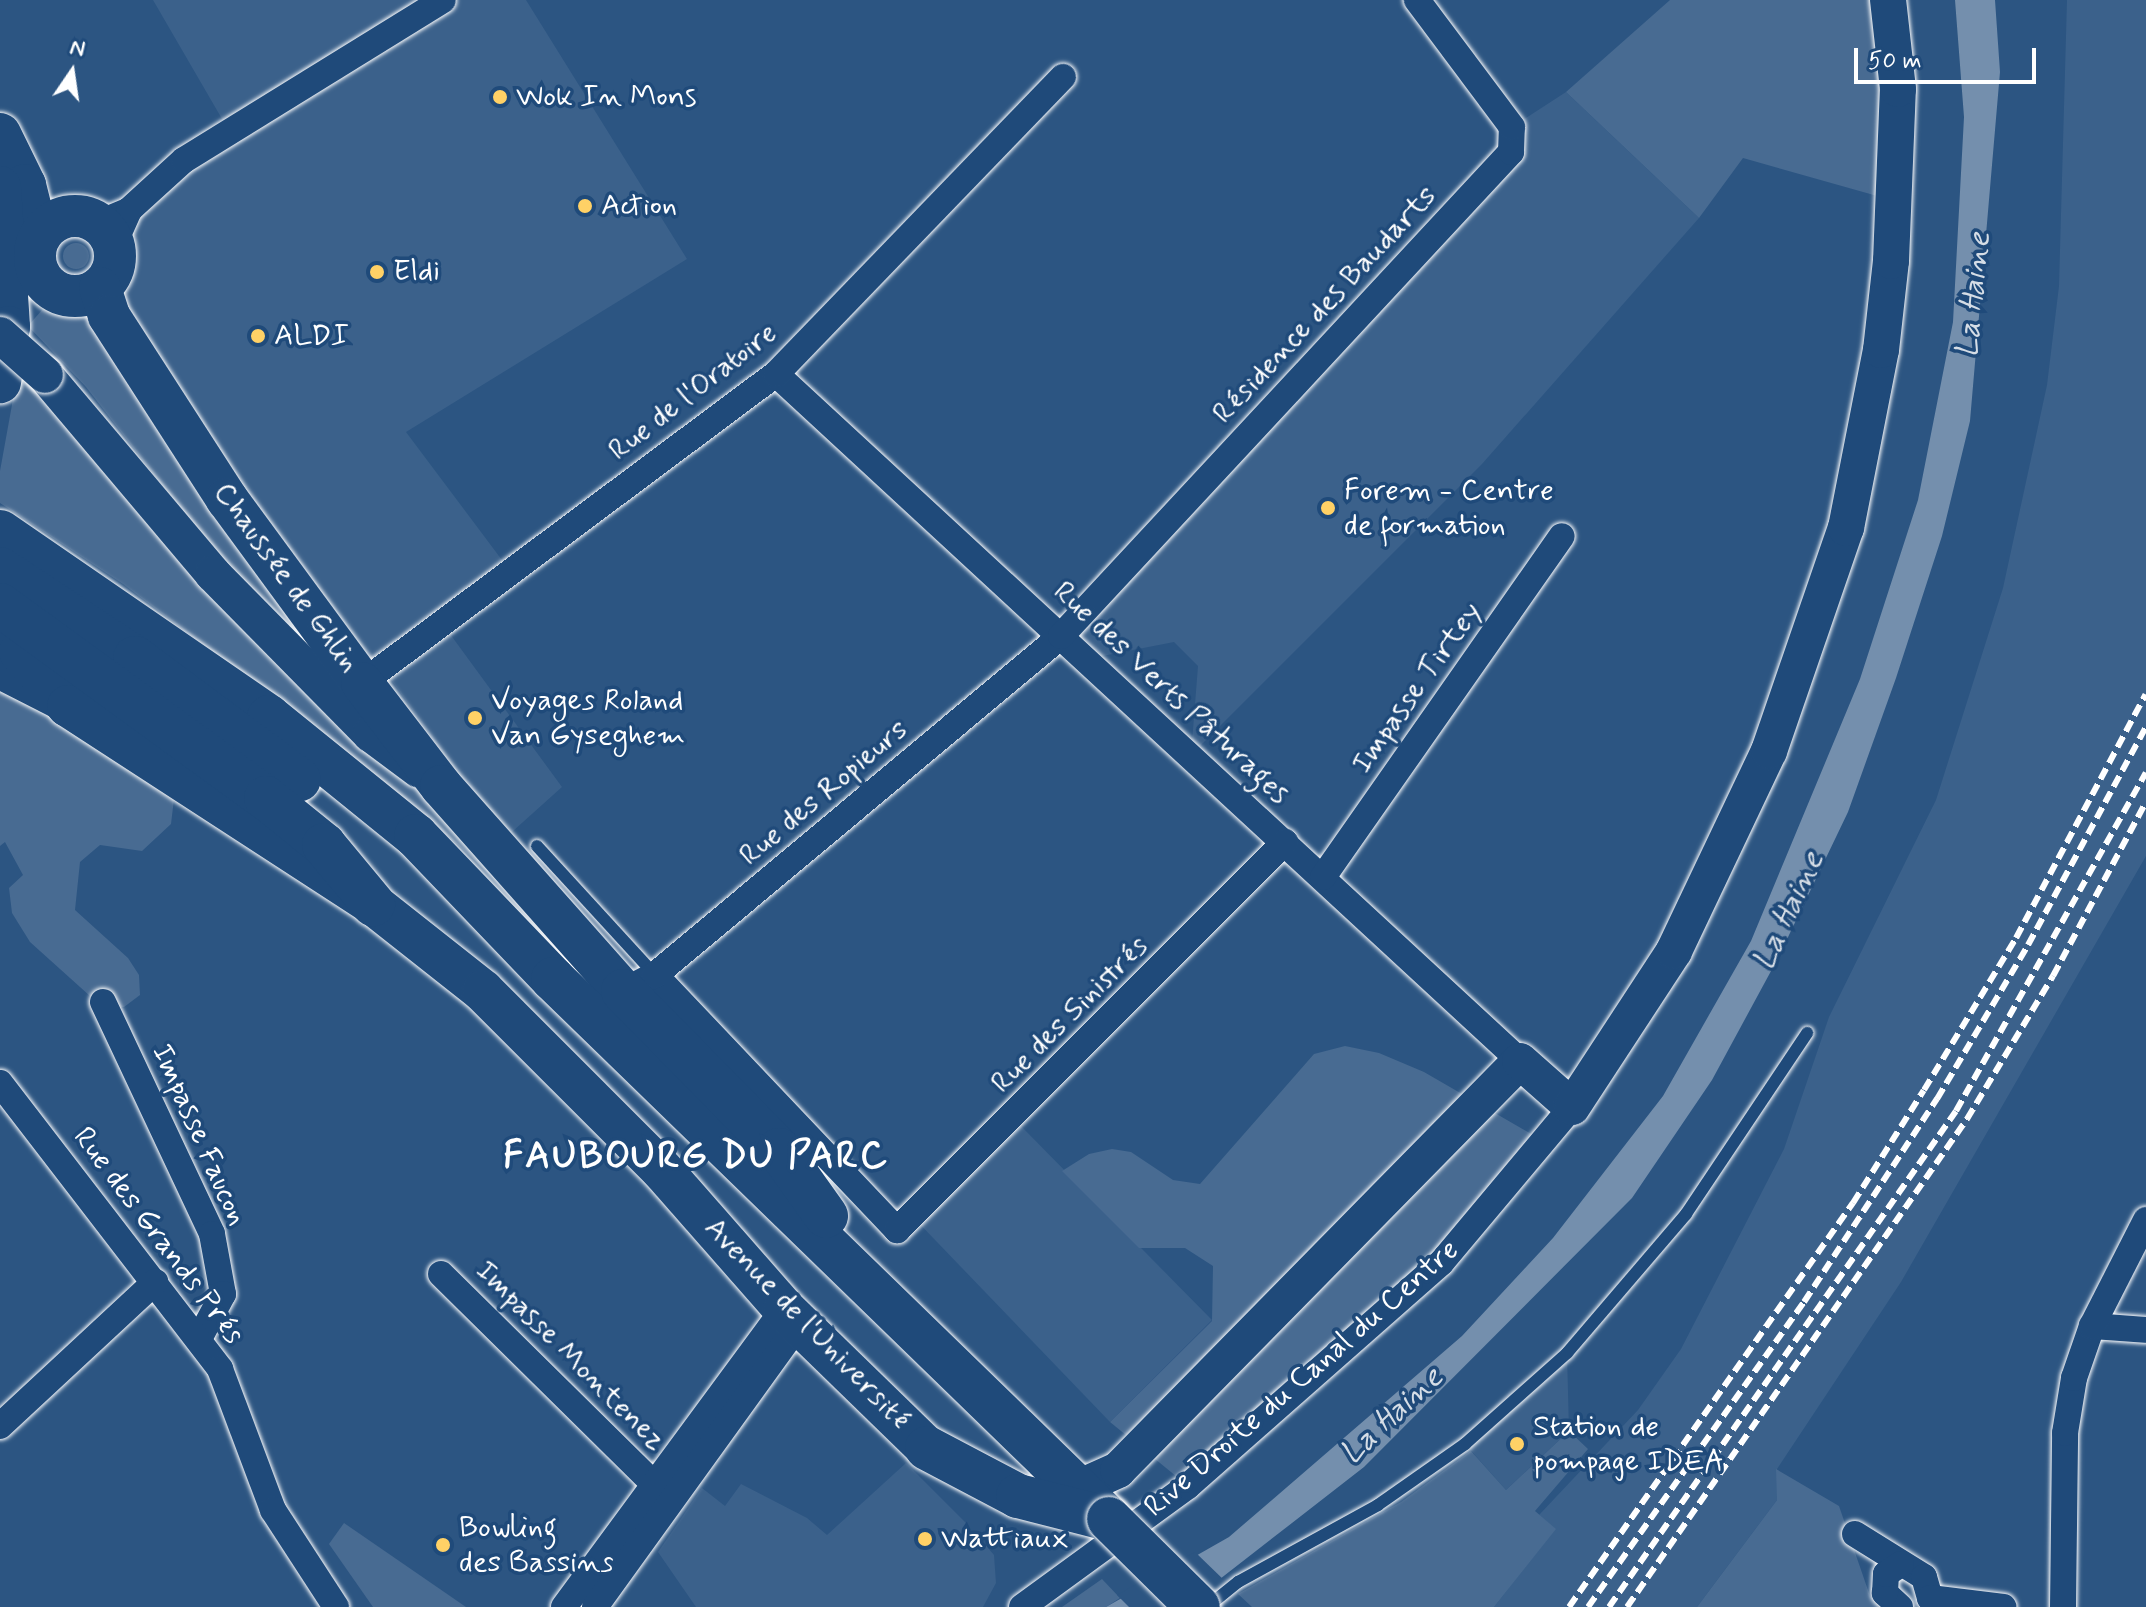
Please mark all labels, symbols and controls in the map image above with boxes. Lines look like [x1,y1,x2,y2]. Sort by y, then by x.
north arrow [32,32,112,112]
scale bar [1858,32,2040,82]
text: N [67,33,88,64]
text: 50 m [1868,46,1922,77]
place label: Wok In Mons [516,79,688,115]
marker: Wok In Mons [491,88,509,106]
street label: Résidence des Baudarts [1206,179,1444,431]
place label: Action [601,188,677,224]
marker: Action [576,197,594,215]
water label: La Haine [1948,232,2000,358]
place label: Eldi [393,254,440,290]
marker: Eldi [368,263,386,281]
street label: Rue de l'Oratoire [601,315,785,469]
place label: ALDI [274,318,349,354]
marker: ALDI [249,327,267,345]
place label: Forem - Centre de formation [1344,473,1554,544]
street label: Chaussée de Ghlin [204,475,368,681]
marker: Forem - Centre de formation [1319,499,1337,517]
street label: Rue des Verts Pâturages [1045,574,1297,812]
street label: Impasse Tirtey [1348,600,1486,776]
place label: Voyages Roland Van Gyseghem [491,683,692,754]
marker: Voyages Roland Van Gyseghem [466,709,484,727]
street label: Rue des Ropieurs [733,713,915,873]
water label: La Haine [1746,847,1832,975]
street label: Rue des Sinistrés [983,928,1157,1102]
street label: Impasse Faucon [141,1035,257,1235]
street label: Rue des Grands Prés [64,1119,252,1353]
district label: FAUBOURG DU PARC [505,1134,887,1180]
street label: Avenue de l'Université [696,1210,918,1438]
street label: Rive Droite du Canal du Centre [1141,1235,1463,1523]
street label: Impasse Montenez [472,1258,668,1454]
water label: La Haine [1334,1360,1450,1472]
place label: Station de pompage IDEA [1533,1409,1724,1480]
marker: Station de pompage IDEA [1508,1435,1526,1453]
place label: Bowling des Bassins [459,1510,604,1580]
place label: Wattiaux [941,1521,1068,1557]
marker: Wattiaux [916,1530,934,1548]
marker: Bowling des Bassins [434,1536,452,1554]

